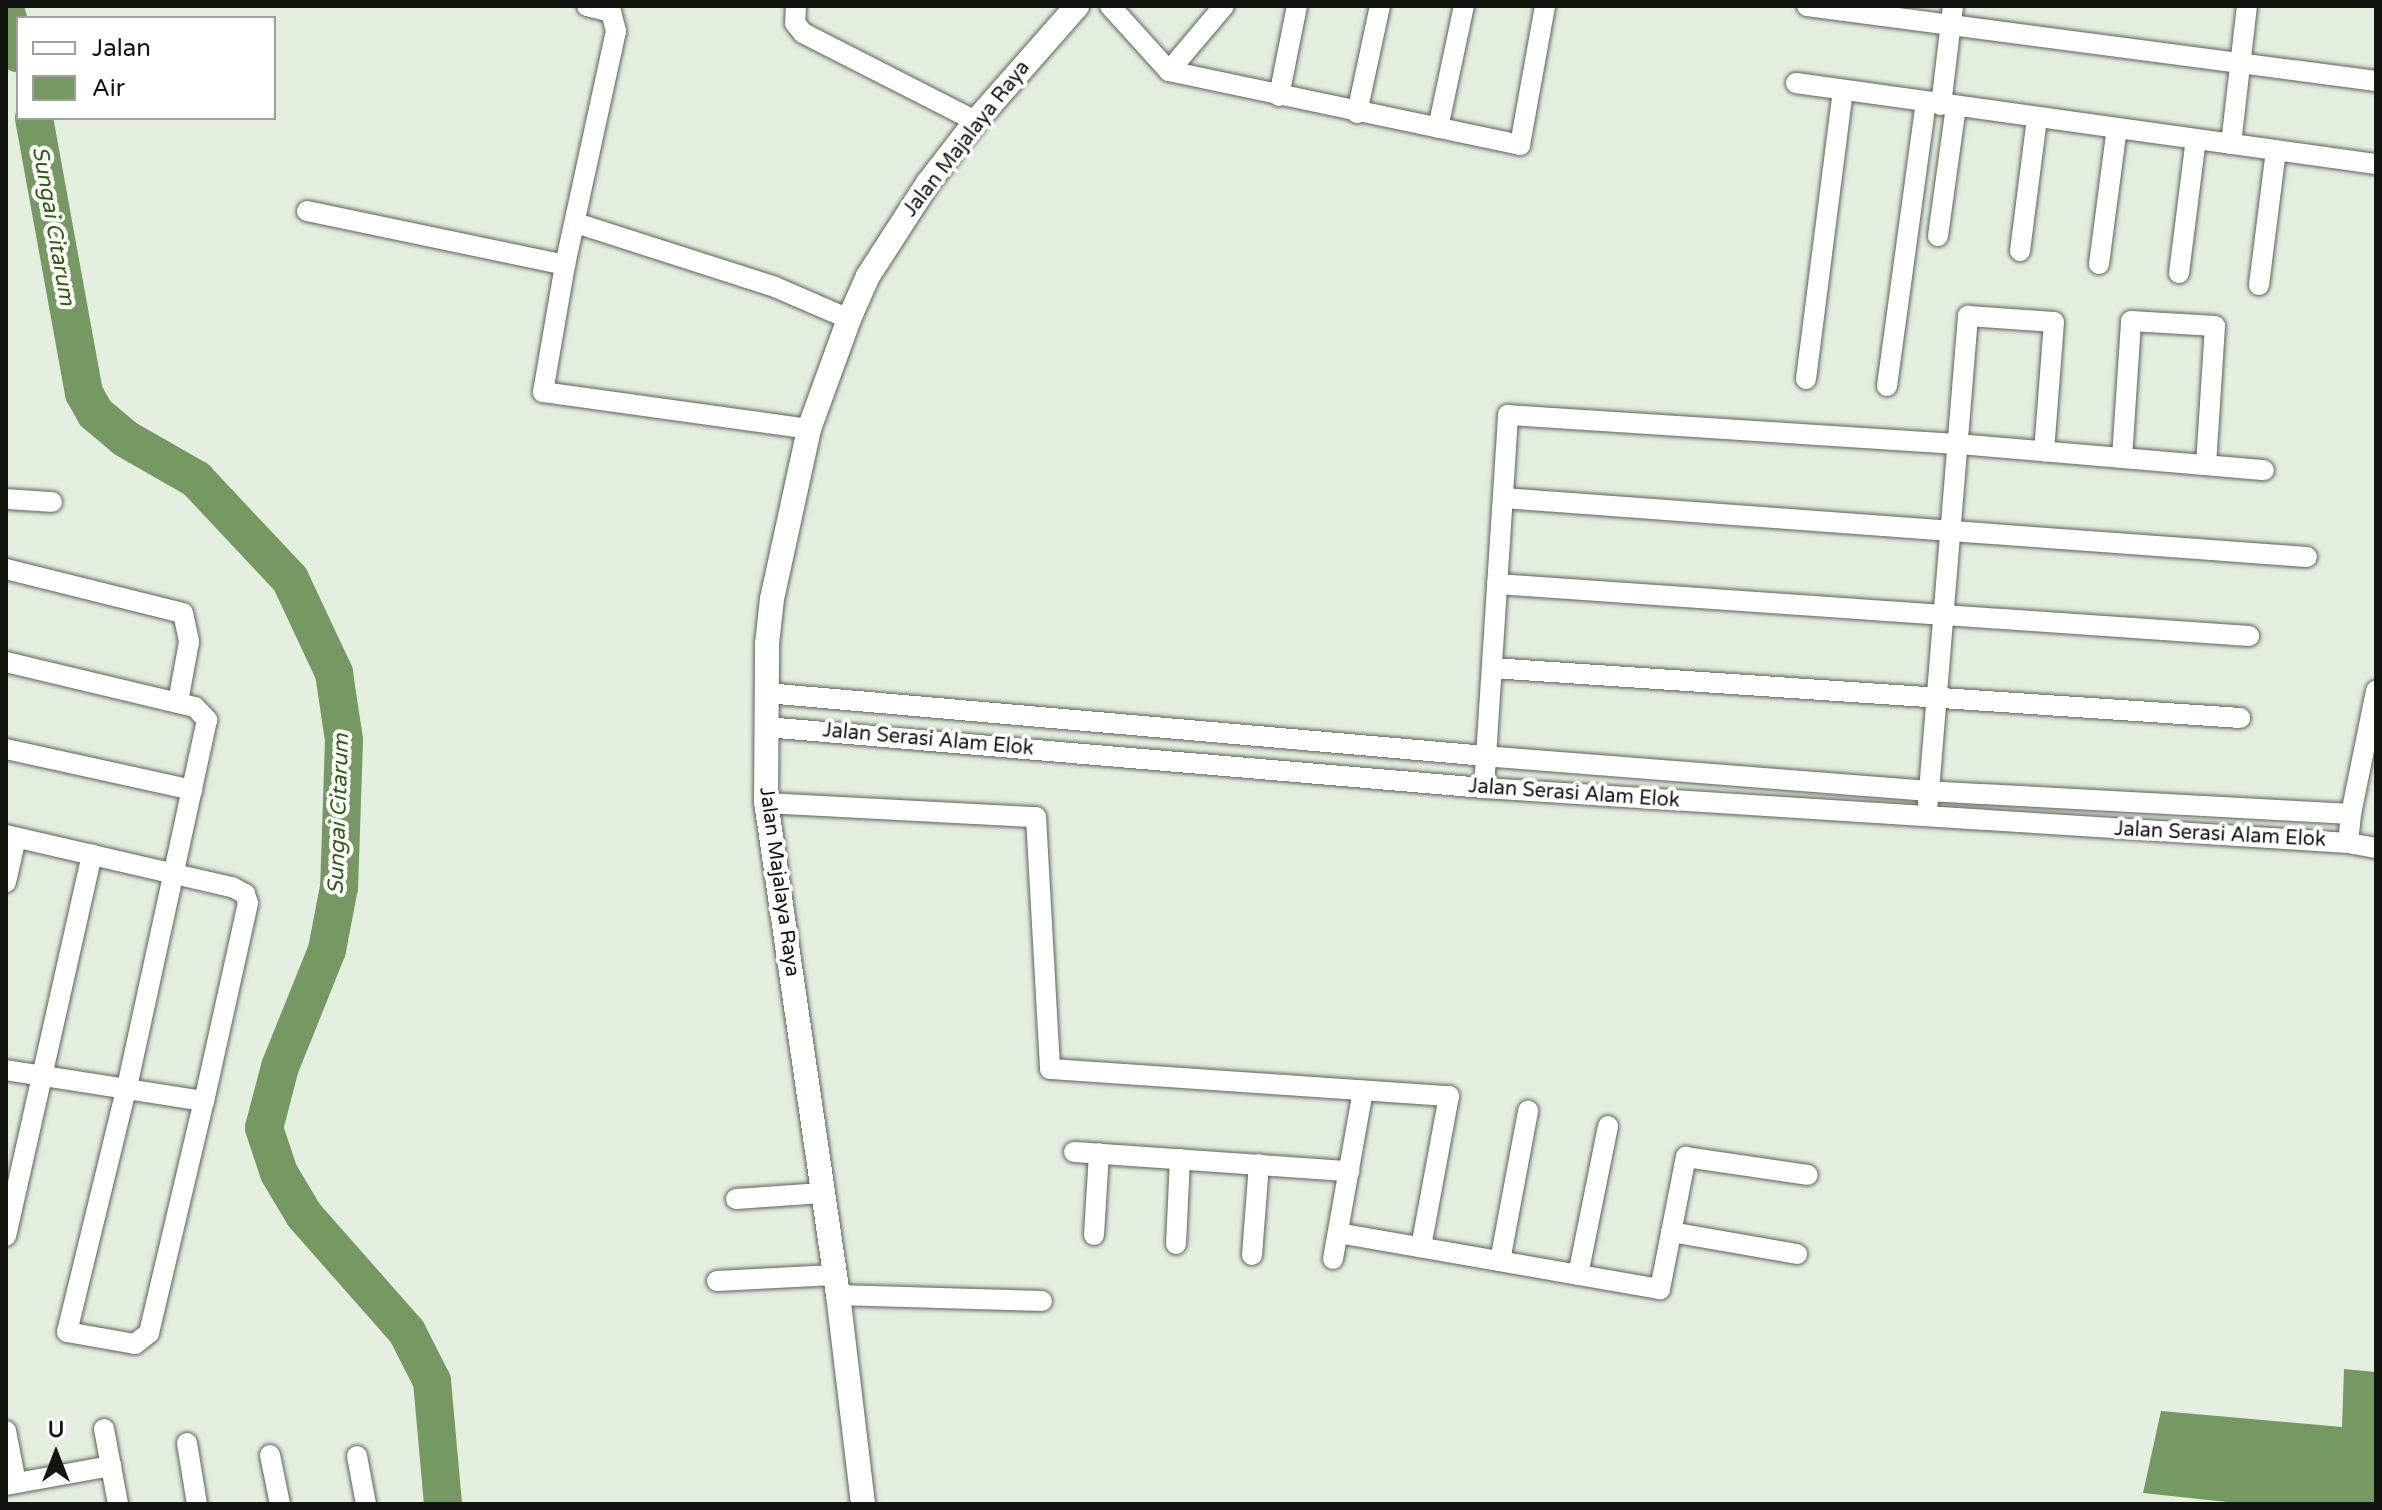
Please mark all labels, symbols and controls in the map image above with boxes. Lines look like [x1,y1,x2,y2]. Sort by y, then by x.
legend [16,16,276,120]
text: Jalan [92,34,151,63]
street label: Jalan Majalaya Raya [899,56,1035,222]
text: Air [92,74,125,103]
water label: Sungai Citarum [26,144,80,308]
street label: Jalan Serasi Alam Elok [821,719,1035,761]
water label: Sungai Citarum [323,733,355,895]
street label: Jalan Serasi Alam Elok [1467,775,1681,813]
street label: Jalan Majalaya Raya [754,786,804,978]
street label: Jalan Serasi Alam Elok [2114,817,2326,853]
north arrow [16,1414,96,1494]
text: U [48,1417,64,1443]

